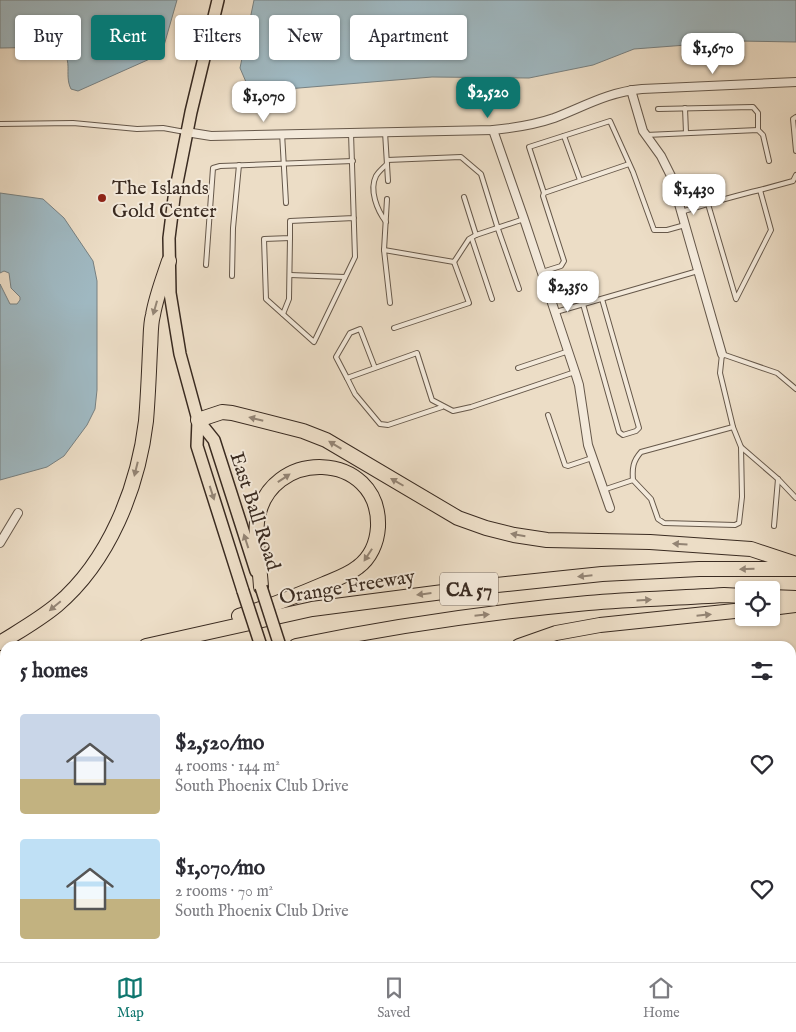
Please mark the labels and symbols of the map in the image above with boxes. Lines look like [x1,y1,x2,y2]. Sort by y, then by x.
pin: $1,670 [672,32,754,75]
pin: $2,520 [447,76,529,119]
pin: $1,070 [223,80,305,123]
pin: $1,430 [653,174,735,216]
place label: The Islands Gold Center [112,176,217,224]
marker: The Islands Gold Center [96,192,108,204]
pin: $2,350 [527,270,609,313]
one-way arrow [150,300,158,315]
one-way arrow [249,415,264,423]
one-way arrow [328,441,341,450]
street label: East Ball Road [224,449,286,574]
one-way arrow [132,461,140,476]
one-way arrow [277,473,291,483]
one-way arrow [390,478,404,487]
one-way arrow [208,486,216,501]
one-way arrow [509,530,525,538]
one-way arrow [242,533,249,548]
one-way arrow [672,539,688,547]
one-way arrow [363,548,373,562]
street label: Orange Freeway [278,564,417,611]
one-way arrow [739,565,755,573]
road number: CA 57 [440,572,498,606]
one-way arrow [577,572,593,580]
one-way arrow [415,591,431,599]
one-way arrow [636,595,652,603]
one-way arrow [49,600,61,612]
one-way arrow [474,610,490,618]
one-way arrow [696,610,712,618]

